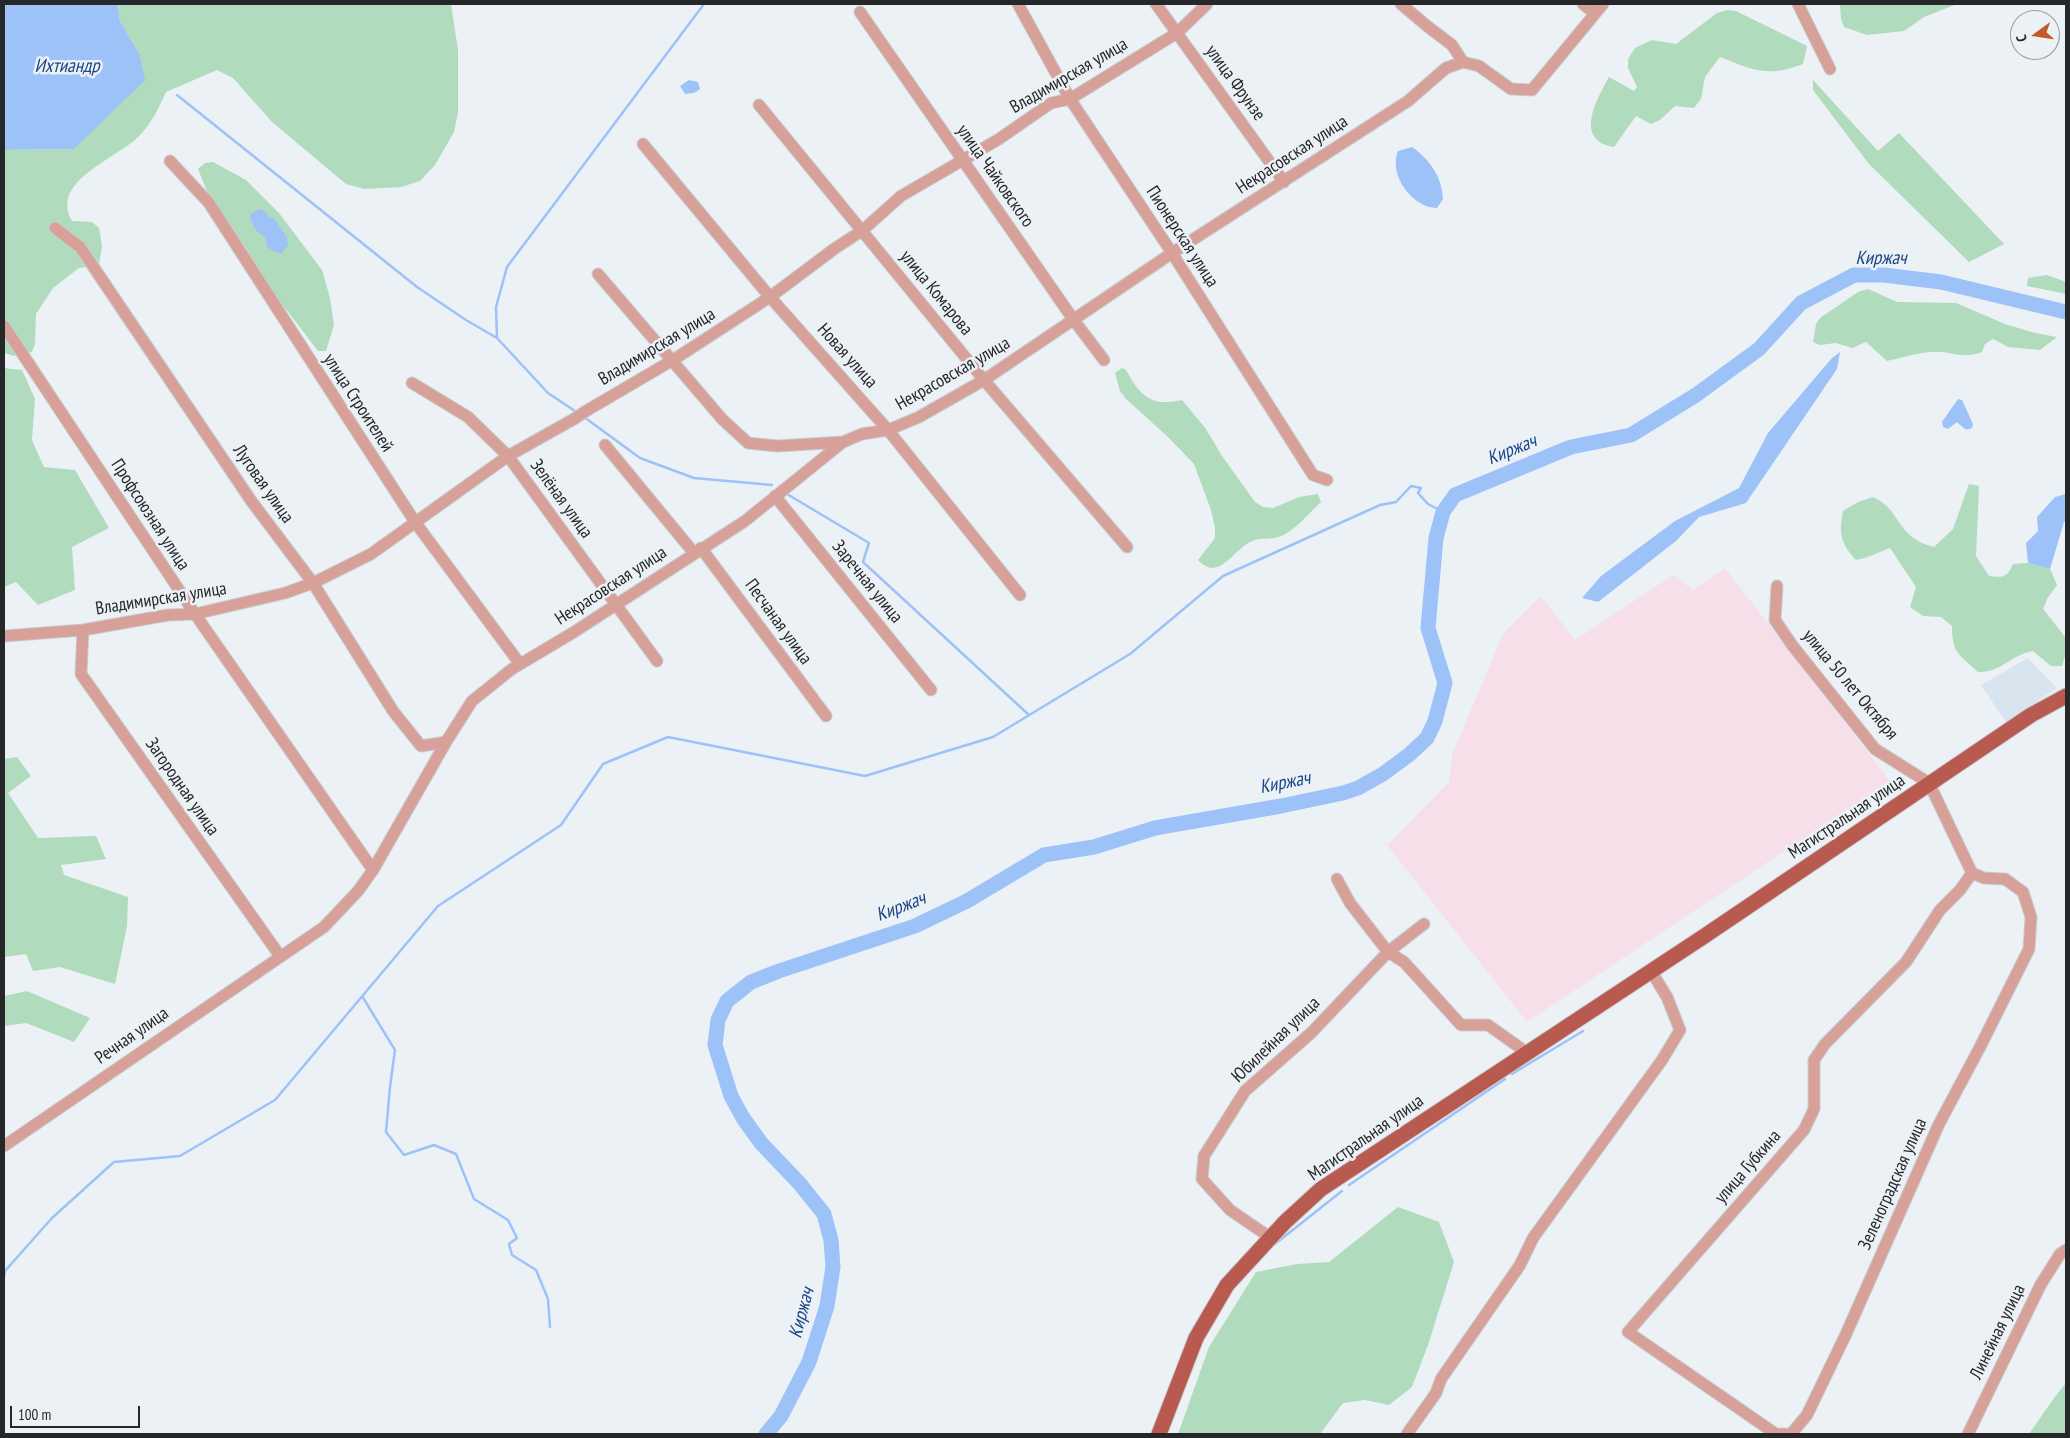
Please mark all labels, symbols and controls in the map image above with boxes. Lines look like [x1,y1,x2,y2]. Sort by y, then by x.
north arrow [2010,10,2060,60]
text: С [2012,33,2031,44]
street label: Владимирская улица [1006,34,1132,118]
street label: улица Фрунзе [1200,41,1270,125]
water label: Ихтиандр [34,56,100,78]
street label: Некрасовская улица [1232,111,1352,199]
street label: улица Чайковского [952,121,1038,231]
street label: Пионерская улица [1141,182,1223,292]
street label: улица Комарова [895,246,977,340]
water label: Киржач [1855,248,1907,270]
street label: Владимирская улица [595,304,719,390]
street label: Новая улица [812,319,882,393]
street label: Некрасовская улица [892,333,1014,415]
street label: улица Строителей [318,350,398,456]
water label: Киржач [1484,430,1540,470]
street label: Луговая улица [228,441,298,527]
street label: Профсоюзная улица [106,455,194,575]
street label: Зелёная улица [525,455,597,543]
street label: Заречная улица [827,536,907,628]
street label: Некрасовская улица [551,542,671,630]
street label: Песчаная улица [740,575,816,669]
street label: Владимирская улица [94,578,228,620]
street label: улица 50 лет Октября [1798,625,1902,745]
street label: Загородная улица [140,734,224,840]
water label: Киржач [1258,767,1312,799]
street label: Магистральная улица [1785,770,1909,864]
water label: Киржач [873,887,929,927]
street label: Юбилейная улица [1227,993,1325,1087]
street label: Речная улица [91,1003,173,1069]
street label: Магистральная улица [1304,1090,1428,1186]
street label: Зеленоградская улица [1854,1115,1932,1253]
street label: улица Губкина [1710,1126,1786,1208]
street label: Линейная улица [1966,1281,2030,1383]
water label: Киржач [784,1285,820,1341]
scale bar [12,1396,142,1428]
text: 100 m [18,1405,51,1424]

